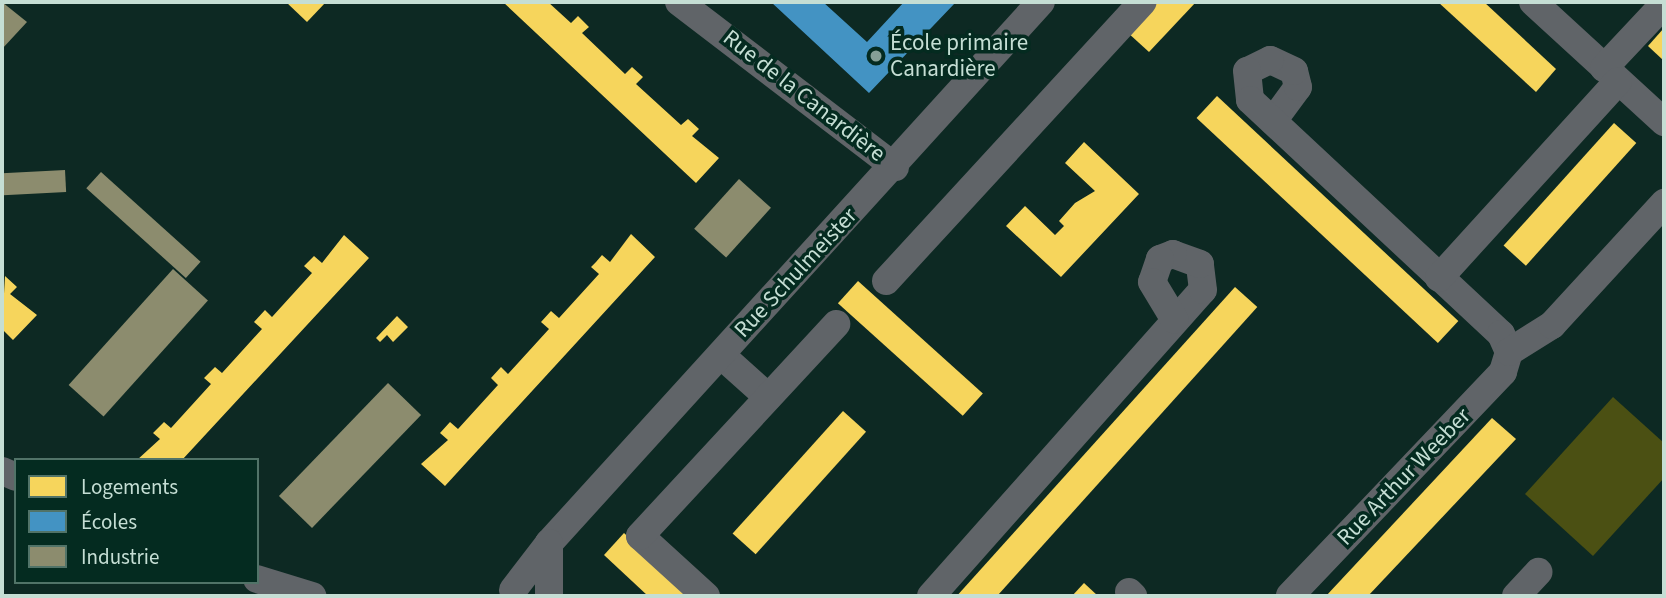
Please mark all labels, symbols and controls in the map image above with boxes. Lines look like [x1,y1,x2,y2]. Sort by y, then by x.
street label: Rue de la Canardière [717,24,891,168]
place label: École primaire Canardière [890,29,1028,83]
marker: École primaire Canardière [868,48,884,64]
street label: Rue Schulmeister [729,202,863,344]
street label: Rue Arthur Weeber [1331,403,1477,551]
legend [14,458,259,584]
text: Logements [81,472,178,502]
text: Écoles [81,507,137,537]
text: Industrie [81,542,159,572]

